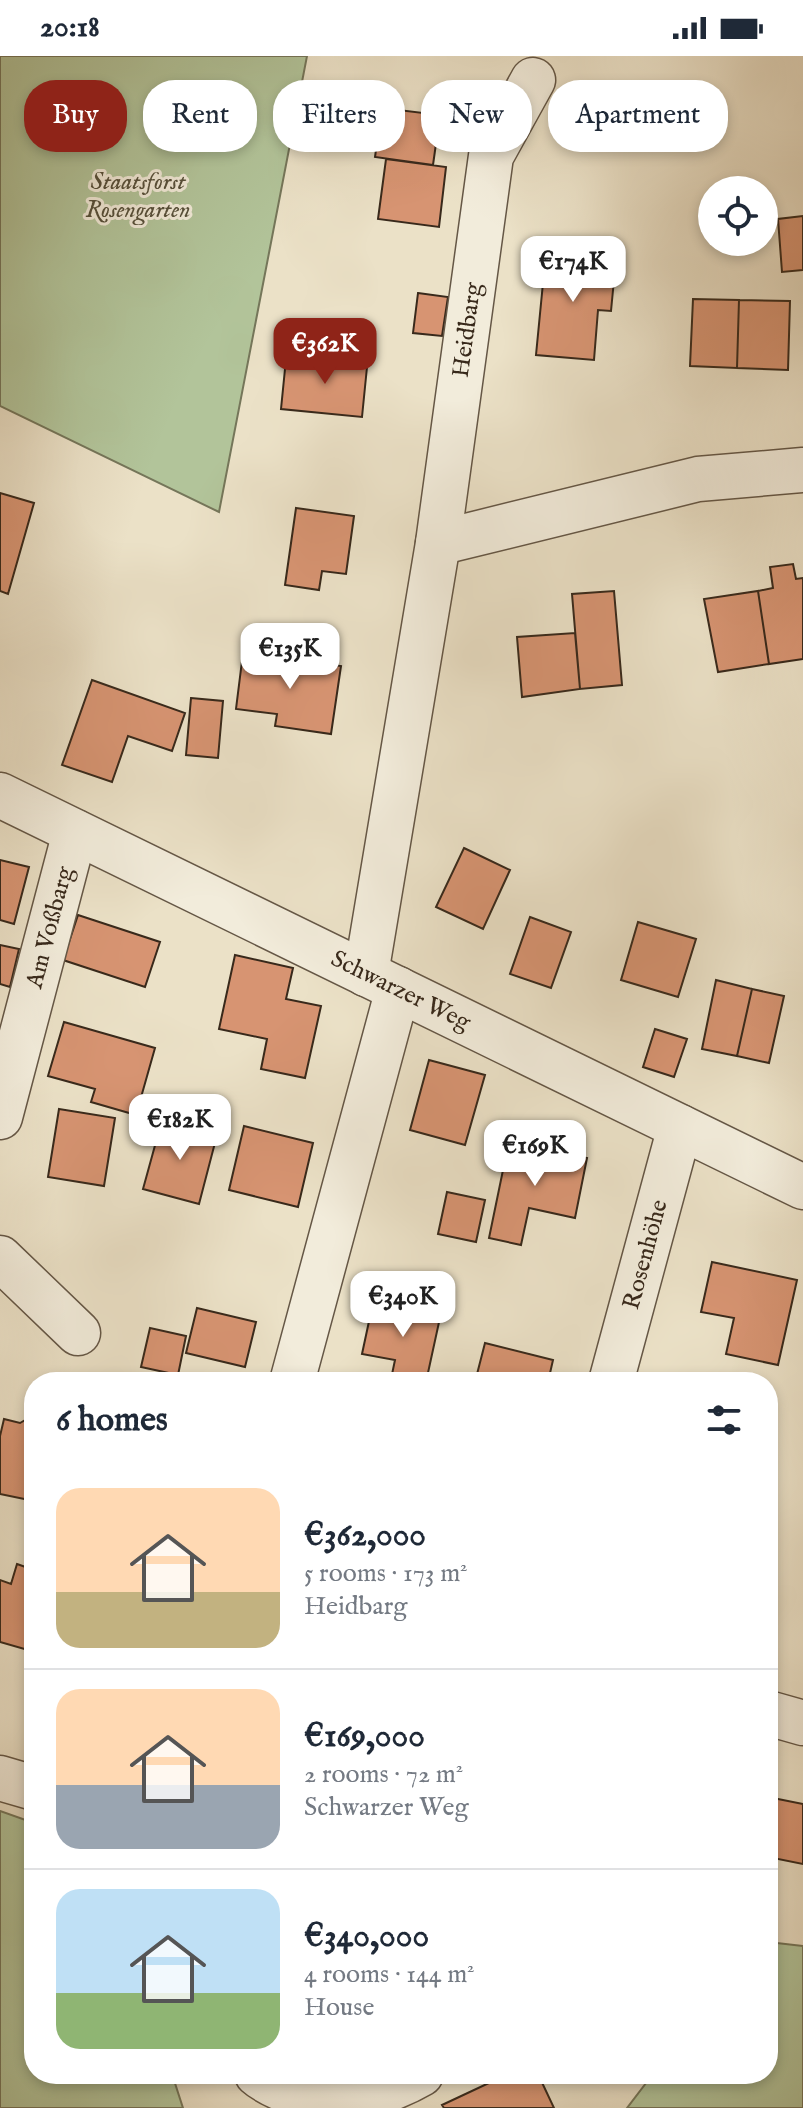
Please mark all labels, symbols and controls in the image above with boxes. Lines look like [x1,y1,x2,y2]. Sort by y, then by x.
text: 20:18 [40,9,100,47]
chip: Buy [24,80,127,152]
chip: Rent [143,80,257,152]
chip: Filters [273,80,405,152]
chip: New [421,80,532,152]
chip: Apartment [548,80,728,152]
park label: Staatsforst Rosengarten [85,167,191,226]
map controls [698,176,778,256]
button: locate [698,176,778,256]
pin: €174K [517,236,629,304]
text: €174K [539,245,607,278]
street label: Heidbarg [445,280,489,379]
pin: €362K [269,318,381,386]
text: €362K [292,327,358,360]
pin: €135K [234,623,346,691]
text: €135K [259,632,321,665]
street label: Am Voßbarg [19,862,81,993]
street label: Schwarzer Weg [326,943,477,1038]
pin: €182K [124,1094,236,1162]
text: €182K [147,1103,213,1136]
pin: €169K [479,1120,591,1188]
text: €169K [502,1129,568,1162]
street label: Rosenhöhe [616,1196,675,1313]
pin: €340K [347,1271,459,1339]
text: €340K [368,1280,438,1313]
icon: filters [702,1398,746,1442]
text: 6 homes [56,1399,168,1442]
text: €362,000 [304,1514,426,1557]
icon: home [120,1520,216,1616]
text: 5 rooms · 173 m² [304,1557,468,1590]
text: Heidbarg [304,1590,407,1623]
text: €169,000 [304,1715,425,1758]
icon: home [120,1721,216,1817]
text: 2 rooms · 72 m² [304,1758,463,1791]
text: Schwarzer Weg [304,1791,468,1824]
text: €340,000 [304,1915,429,1958]
icon: home [120,1921,216,2017]
text: 4 rooms · 144 m² [304,1958,475,1991]
text: House [304,1991,374,2024]

